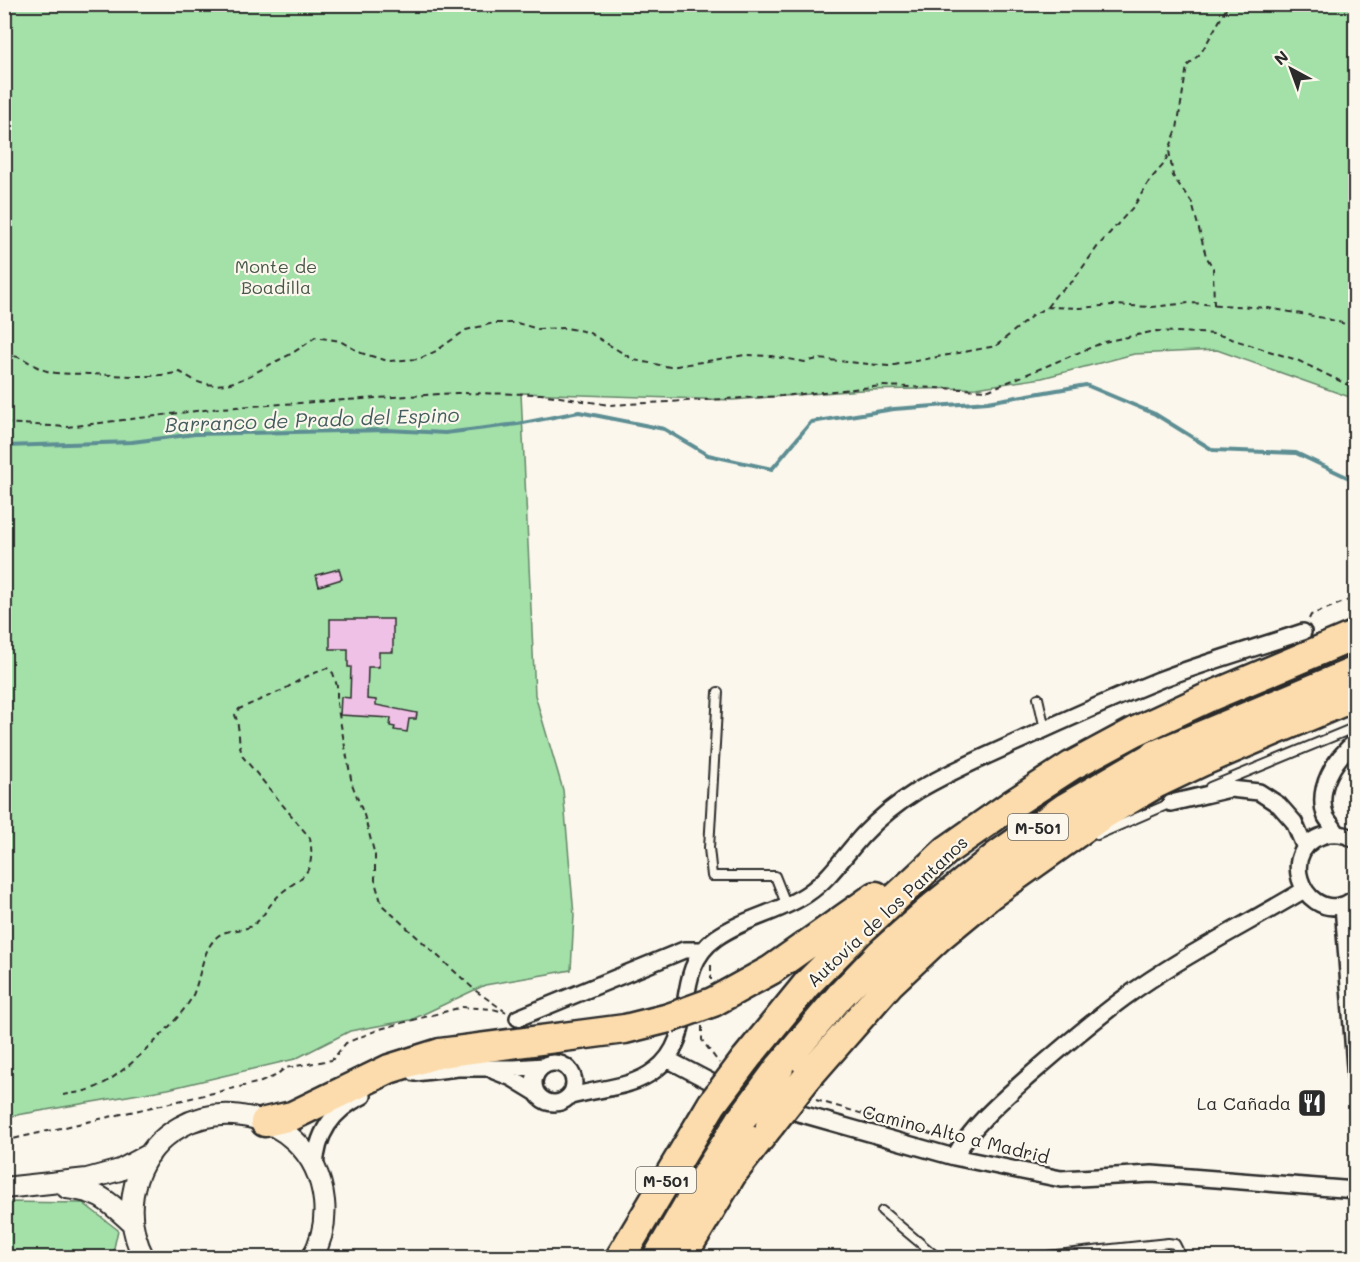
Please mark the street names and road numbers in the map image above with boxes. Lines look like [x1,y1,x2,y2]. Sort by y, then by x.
road number: M-501 [1008,814,1068,840]
street label: Autovía de los Pantanos [801,830,973,992]
street label: Camino Alto a Madrid [860,1099,1052,1169]
road number: M-501 [636,1167,696,1193]

